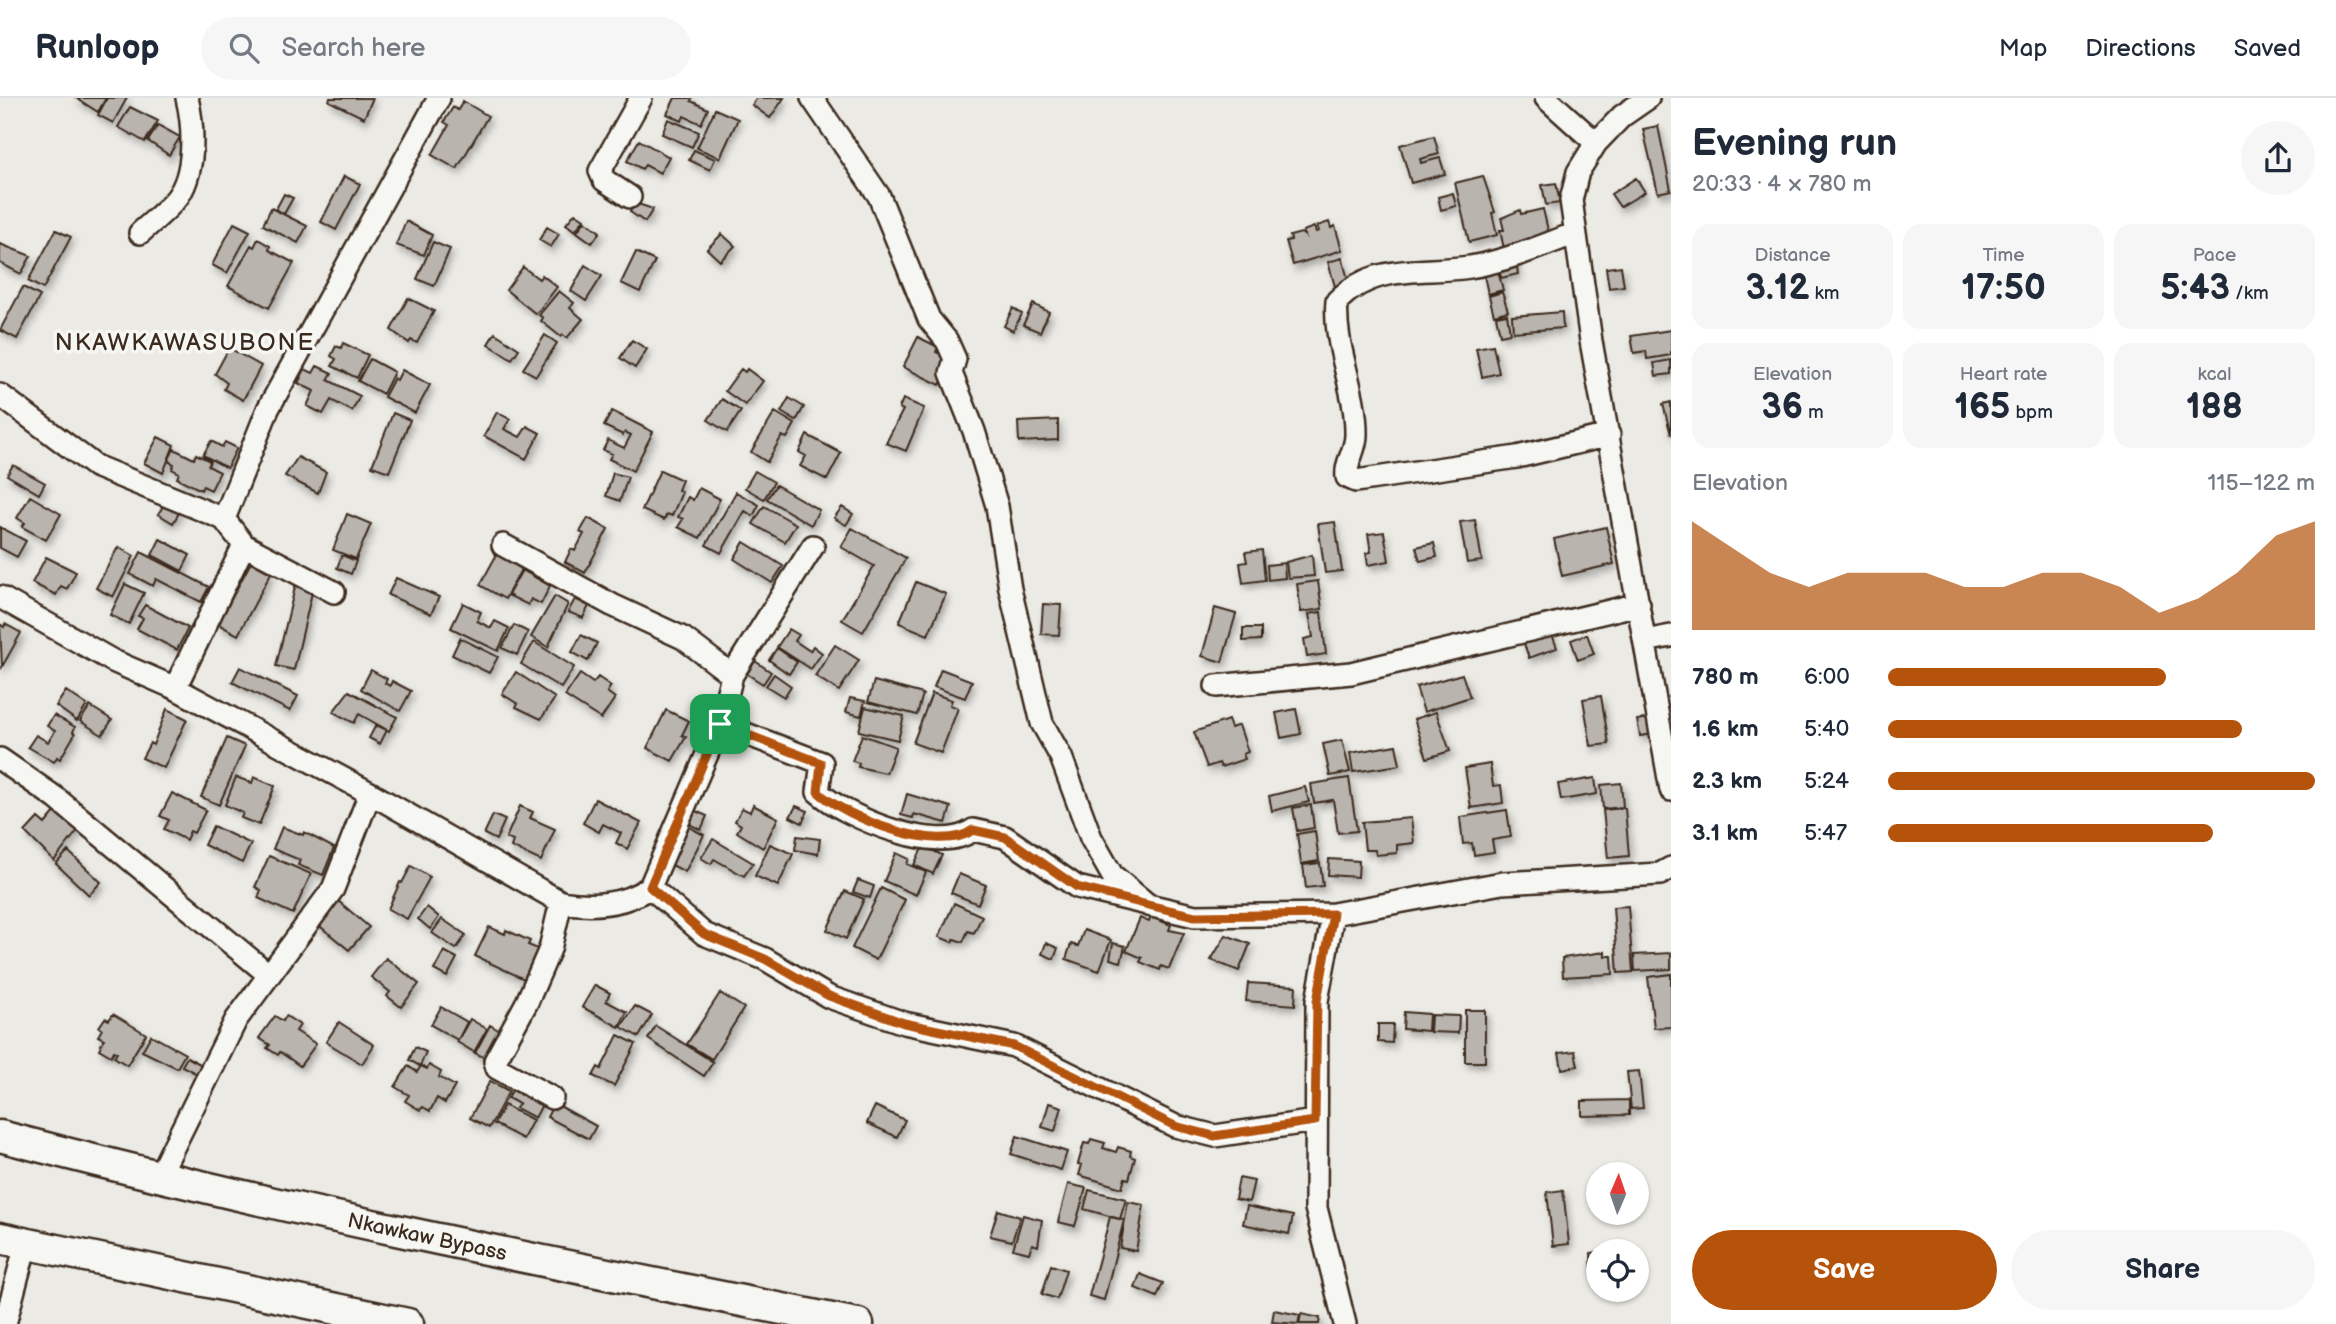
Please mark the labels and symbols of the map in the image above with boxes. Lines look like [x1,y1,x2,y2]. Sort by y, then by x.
district label: NKAWKAWASUBONE [55,328,315,357]
pin [690,694,750,754]
north arrow [1586,1162,1648,1225]
street label: Nkawkaw Bypass [345,1208,509,1266]

